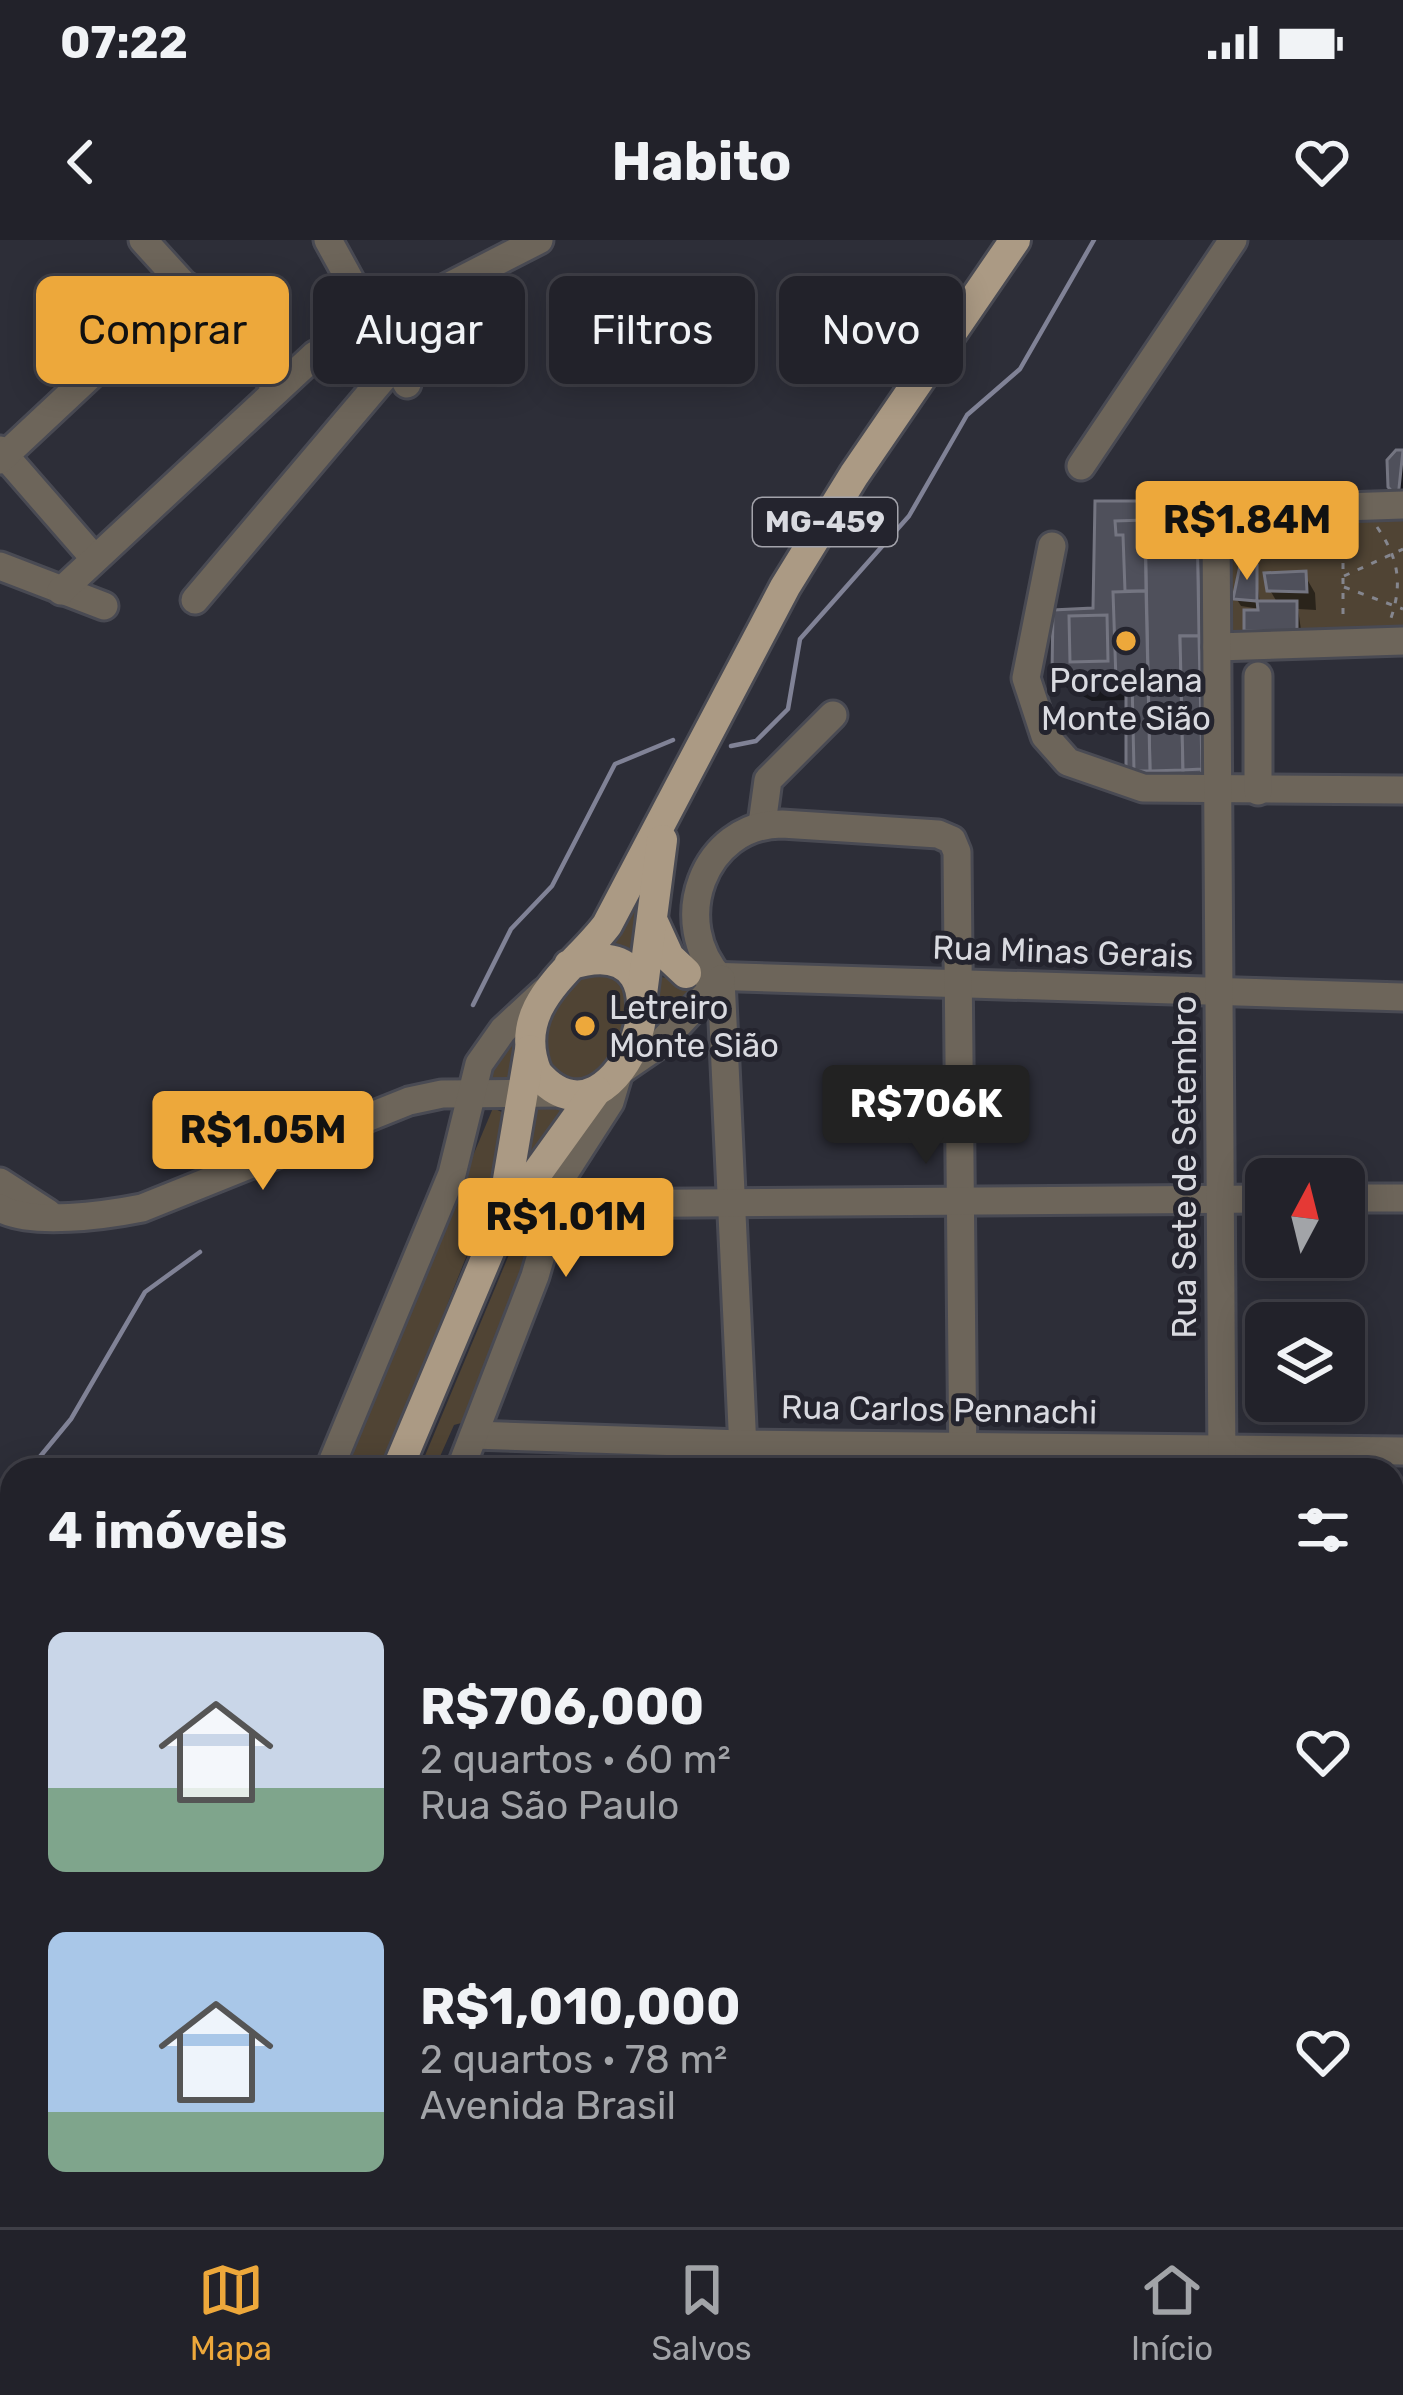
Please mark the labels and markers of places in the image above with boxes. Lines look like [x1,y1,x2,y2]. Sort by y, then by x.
pin: R$1.84M [1136,481,1358,583]
marker: Porcelana Monte Sião [1113,628,1139,654]
place label: Porcelana Monte Sião [1041,661,1211,738]
place label: Letreiro Monte Sião [609,988,779,1065]
marker: Letreiro Monte Sião [572,1013,598,1039]
pin: R$706K [828,1065,1024,1167]
pin: R$1.05M [152,1091,374,1193]
pin: R$1.01M [455,1178,677,1280]

